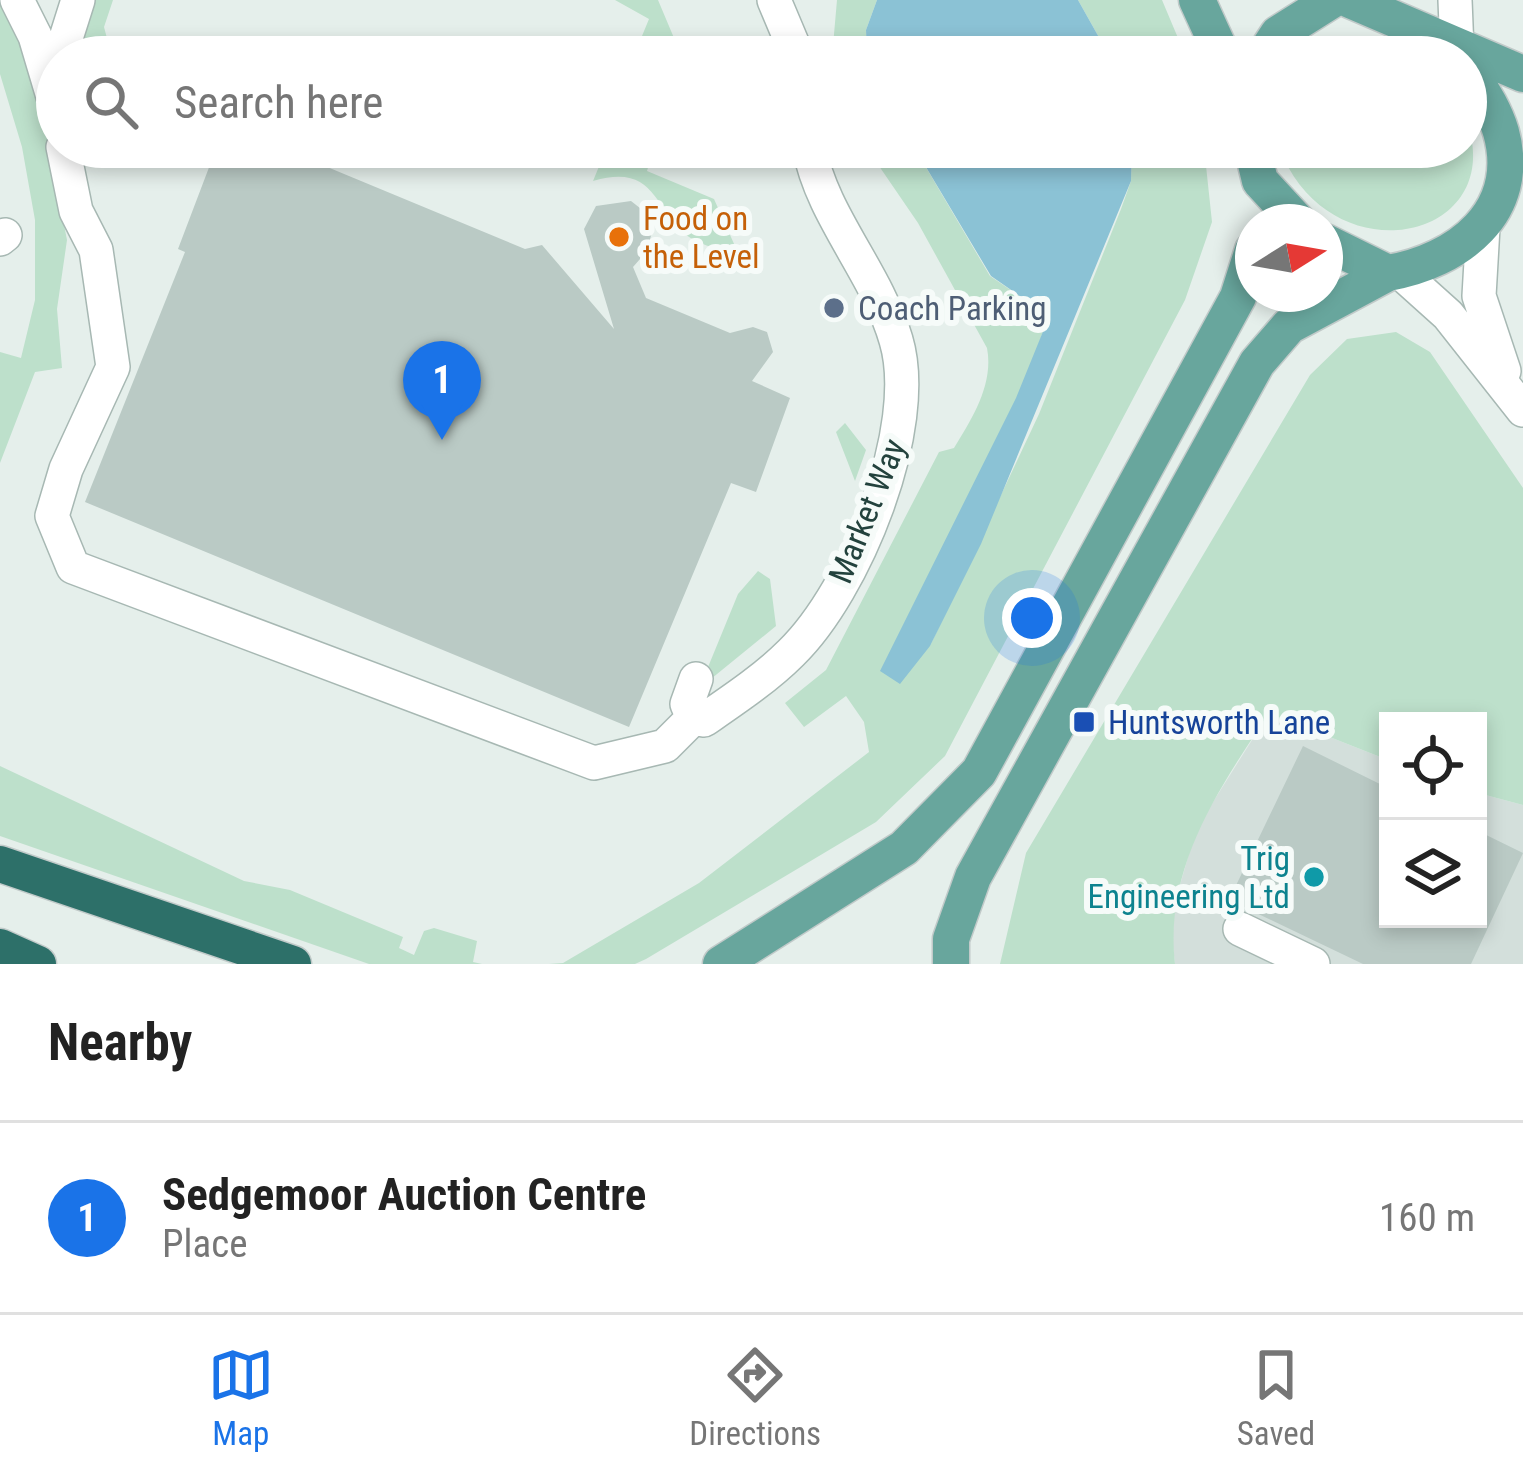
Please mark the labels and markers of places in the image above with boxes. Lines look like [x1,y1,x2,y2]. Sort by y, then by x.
place label: Food on the Level [643,199,760,276]
marker: Food on the Level [606,224,632,250]
place label: Coach Parking [858,289,1047,328]
marker: Coach Parking [821,295,847,321]
pin: 1 [403,341,481,440]
place label: Huntsworth Lane [1108,703,1330,742]
marker: Huntsworth Lane [1071,709,1097,735]
place label: Trig Engineering Ltd [1088,839,1290,916]
marker: Trig Engineering Ltd [1301,864,1327,890]

